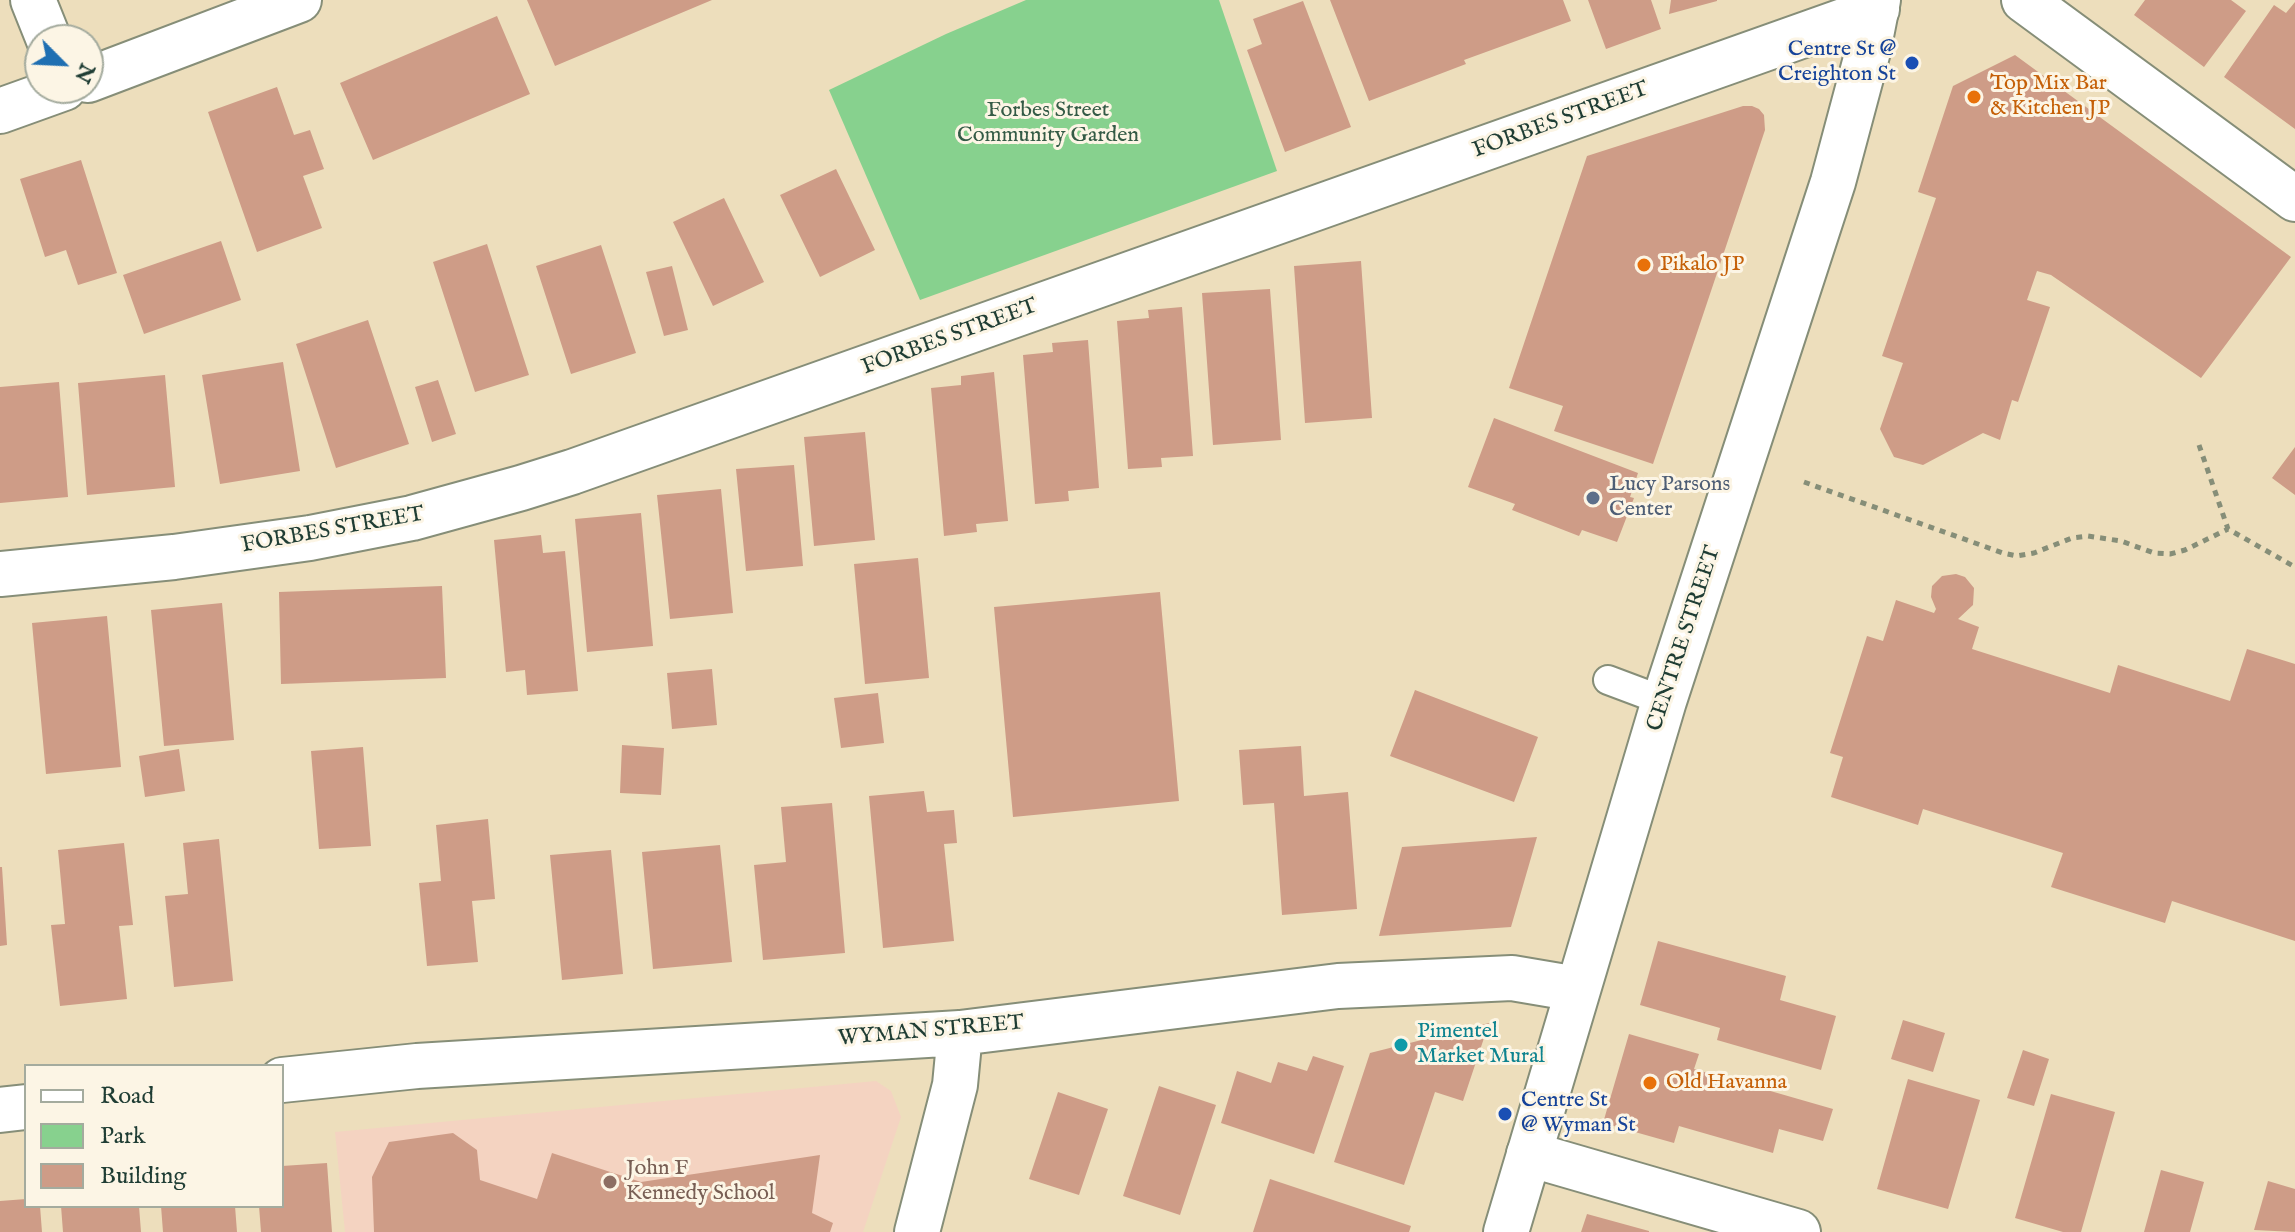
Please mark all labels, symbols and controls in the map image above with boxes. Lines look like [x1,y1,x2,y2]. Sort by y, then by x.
north arrow [24,24,104,104]
place label: Centre St @ Creighton St [1778,37,1896,88]
marker: Centre St @ Creighton St [1903,54,1921,72]
text: N [67,59,101,87]
place label: Top Mix Bar & Kitchen JP [1990,71,2110,122]
street label: FORBES STREET [1470,77,1652,165]
marker: Top Mix Bar & Kitchen JP [1965,88,1983,106]
park label: Forbes Street Community Garden [957,98,1139,150]
place label: Pikalo JP [1660,252,1744,278]
marker: Pikalo JP [1635,256,1653,274]
street label: FORBES STREET [859,294,1041,382]
place label: Lucy Parsons Center [1609,472,1730,524]
marker: Lucy Parsons Center [1584,489,1602,507]
street label: FORBES STREET [240,502,426,560]
street label: CENTRE STREET [1643,543,1727,735]
street label: WYMAN STREET [837,1011,1025,1053]
place label: Pimentel Market Mural [1417,1019,1545,1070]
marker: Pimentel Market Mural [1392,1036,1410,1054]
legend [24,1064,284,1208]
place label: Old Havanna [1666,1070,1787,1096]
marker: Old Havanna [1641,1074,1659,1092]
text: Road [100,1081,154,1112]
place label: Centre St @ Wyman St [1521,1088,1636,1140]
marker: Centre St @ Wyman St [1496,1105,1514,1123]
text: Park [100,1121,146,1152]
place label: John F Kennedy School [626,1156,775,1208]
text: Building [100,1161,186,1192]
marker: John F Kennedy School [601,1173,619,1191]

